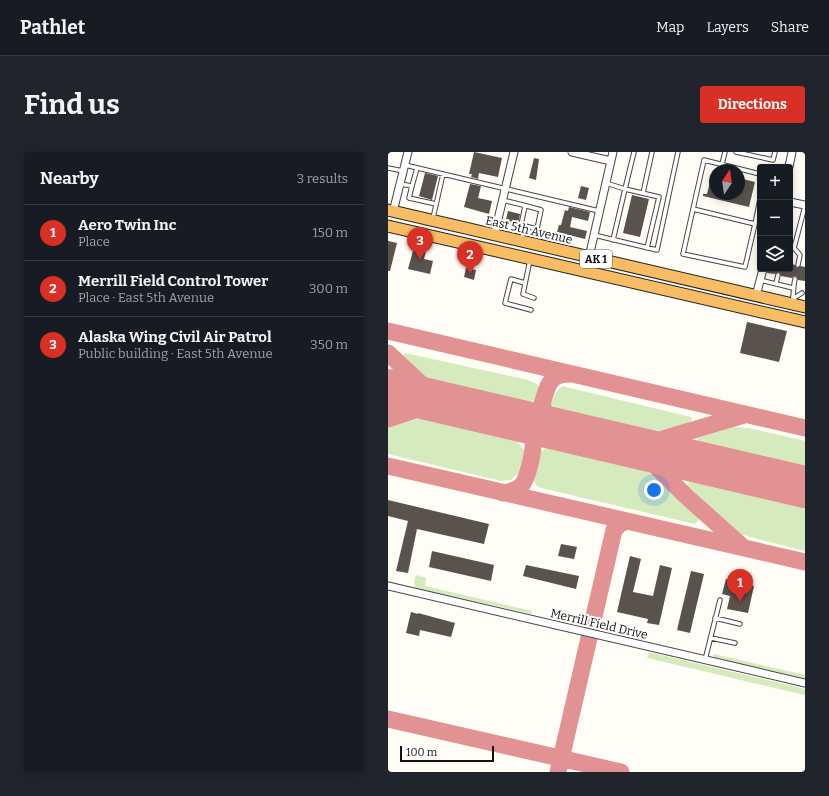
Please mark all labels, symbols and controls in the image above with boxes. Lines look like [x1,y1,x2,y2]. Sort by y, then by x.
text: Pathlet [20,16,85,39]
text: Map [656,19,684,36]
text: Layers [706,19,749,36]
text: Share [771,19,809,36]
button: Directions [700,86,805,123]
text: Find us [24,88,120,121]
north arrow [709,164,745,200]
map controls [757,164,793,272]
button: + [757,164,793,200]
text: Nearby [40,168,99,189]
text: 3 results [297,171,348,186]
button: − [757,200,793,236]
street label: East 5th Avenue [484,213,574,247]
text: Aero Twin Inc [78,216,176,234]
text: 1 [50,225,56,240]
text: 150 m [312,225,348,240]
pin: 3 [407,227,433,260]
text: Place [78,234,110,249]
button: layers [757,236,793,272]
pin: 2 [457,241,483,274]
road number: AK 1 [580,250,612,268]
text: Merrill Field Control Tower [78,272,268,290]
text: 2 [49,281,57,296]
text: 300 m [309,281,348,296]
text: Place · East 5th Avenue [78,290,214,305]
text: Alaska Wing Civil Air Patrol [78,328,272,346]
text: 3 [49,337,57,352]
text: 350 m [310,337,348,352]
text: Public building · East 5th Avenue [78,346,273,361]
your location [644,480,664,500]
pin: 1 [727,569,753,602]
street label: Merrill Field Drive [549,606,649,642]
scale bar [400,744,494,763]
text: 100 m [406,746,437,759]

